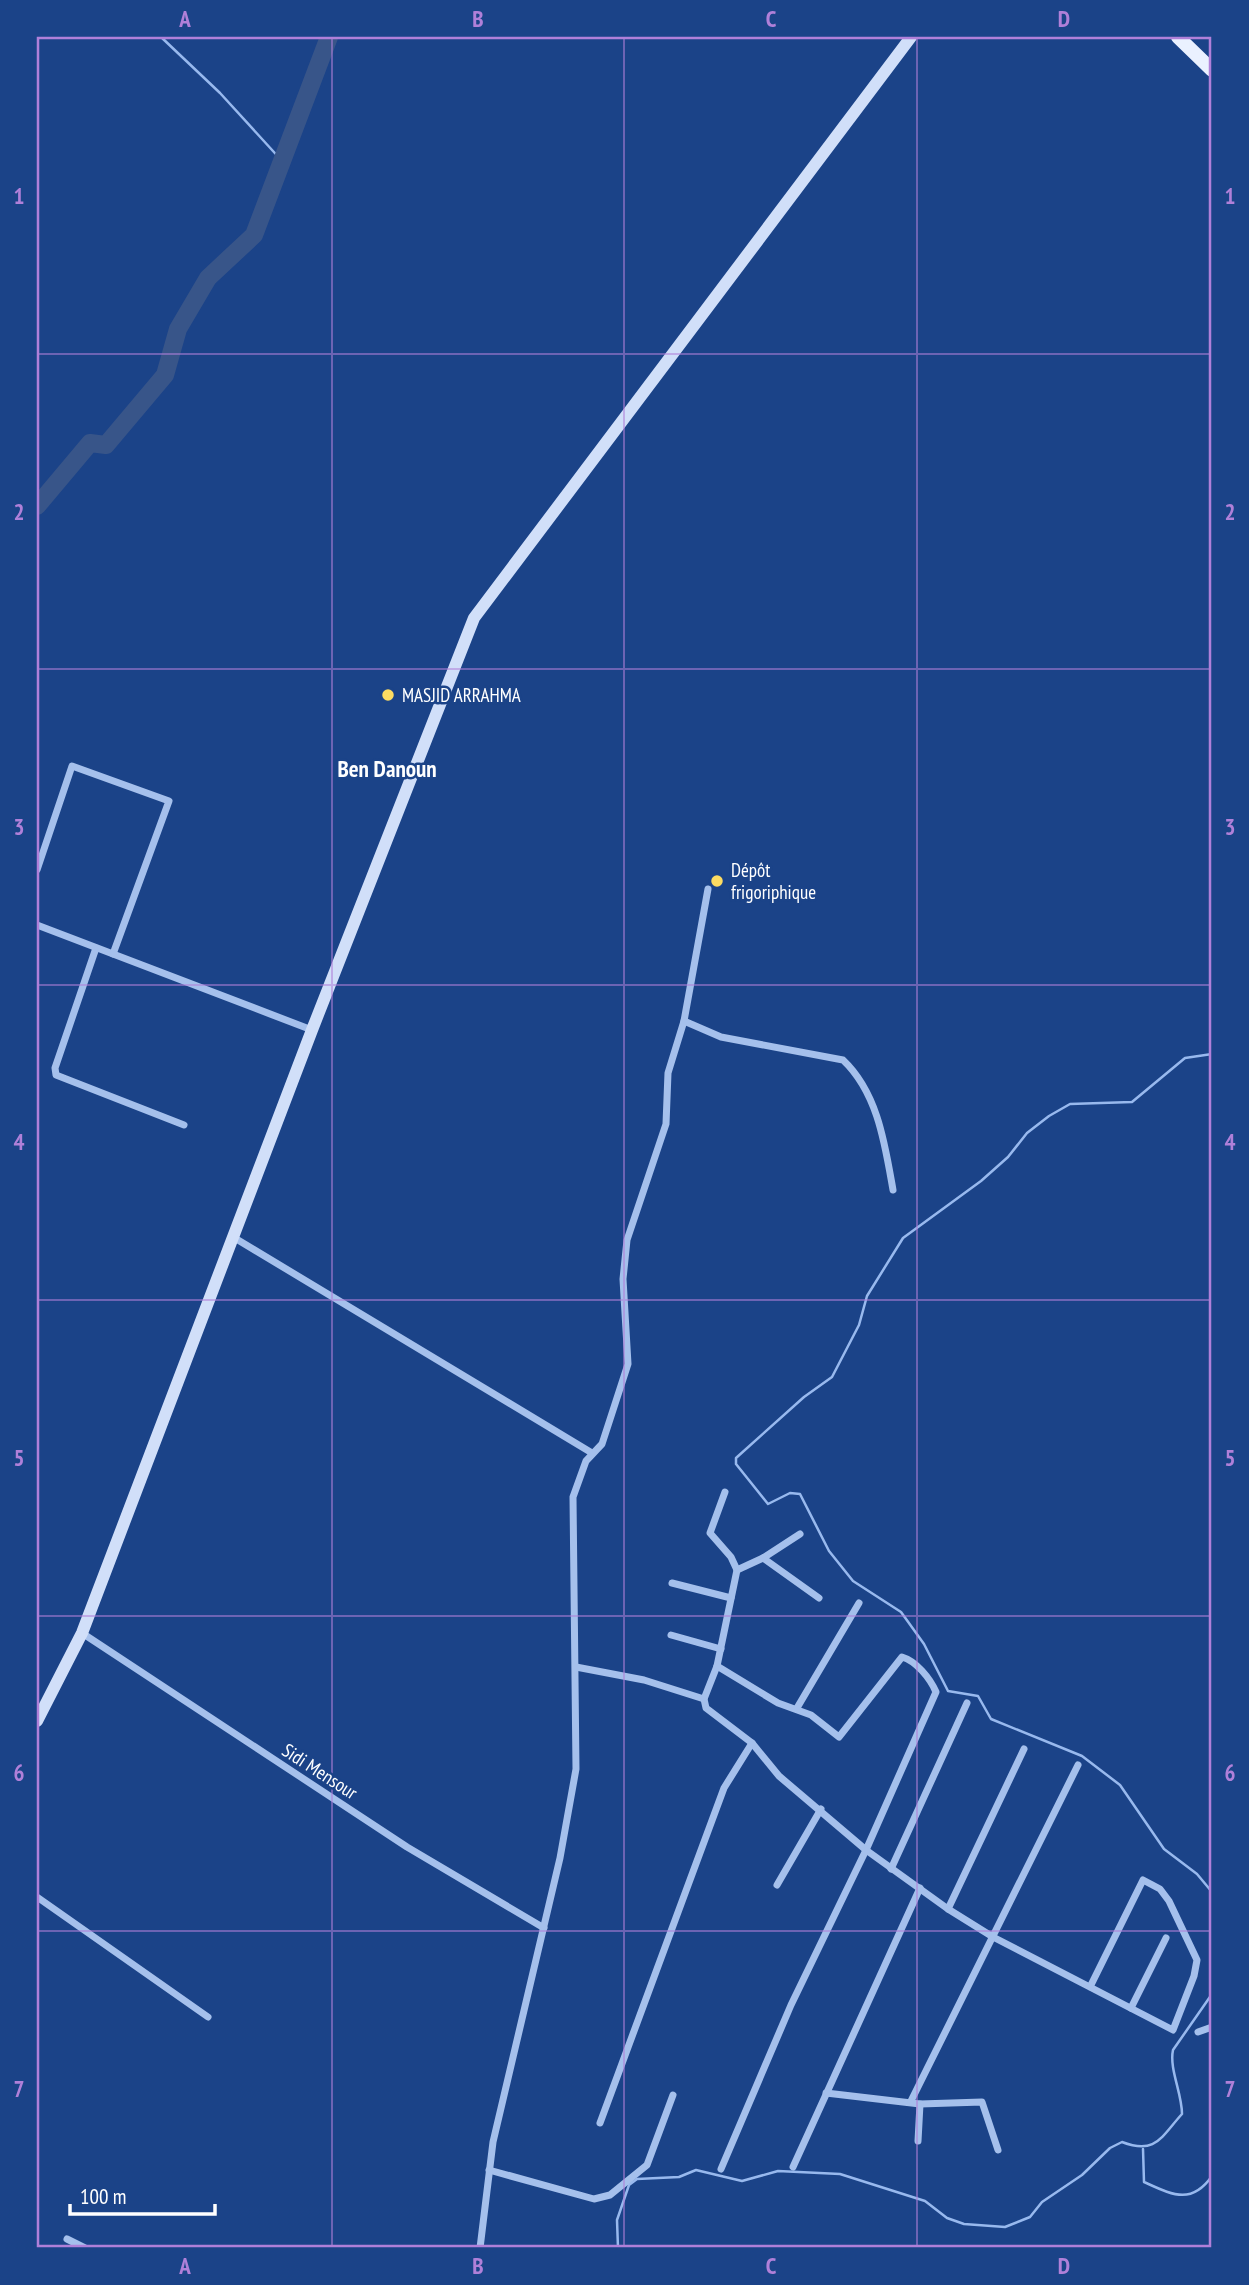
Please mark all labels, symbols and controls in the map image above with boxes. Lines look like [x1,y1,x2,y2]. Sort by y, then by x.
text: A [178,4,191,33]
text: B [472,4,484,33]
text: C [766,4,777,33]
text: D [1058,4,1070,33]
text: 1 [14,181,25,210]
text: 1 [1225,181,1236,210]
text: 2 [14,497,25,526]
text: 2 [1225,497,1236,526]
place label: MASJID ARRAHMA [402,683,521,707]
marker: MASJID ARRAHMA [380,687,396,703]
district label: Ben Danoun [337,754,437,783]
text: 3 [14,812,25,841]
text: 3 [1225,812,1236,841]
place label: Dépôt frigoriphique [731,858,816,904]
marker: Dépôt frigoriphique [709,873,725,889]
text: 4 [14,1127,25,1156]
text: 4 [1225,1127,1236,1156]
text: 5 [14,1443,25,1472]
text: 5 [1225,1443,1236,1472]
street label: Sidi Mensour [278,1738,363,1805]
text: 6 [14,1758,25,1787]
text: 6 [1225,1758,1236,1787]
text: 7 [14,2074,25,2103]
text: 7 [1225,2074,1236,2103]
scale bar [70,2173,215,2217]
text: 100 m [80,2183,126,2210]
text: A [178,2251,191,2280]
text: B [472,2251,484,2280]
text: C [766,2251,777,2280]
text: D [1058,2251,1070,2280]

